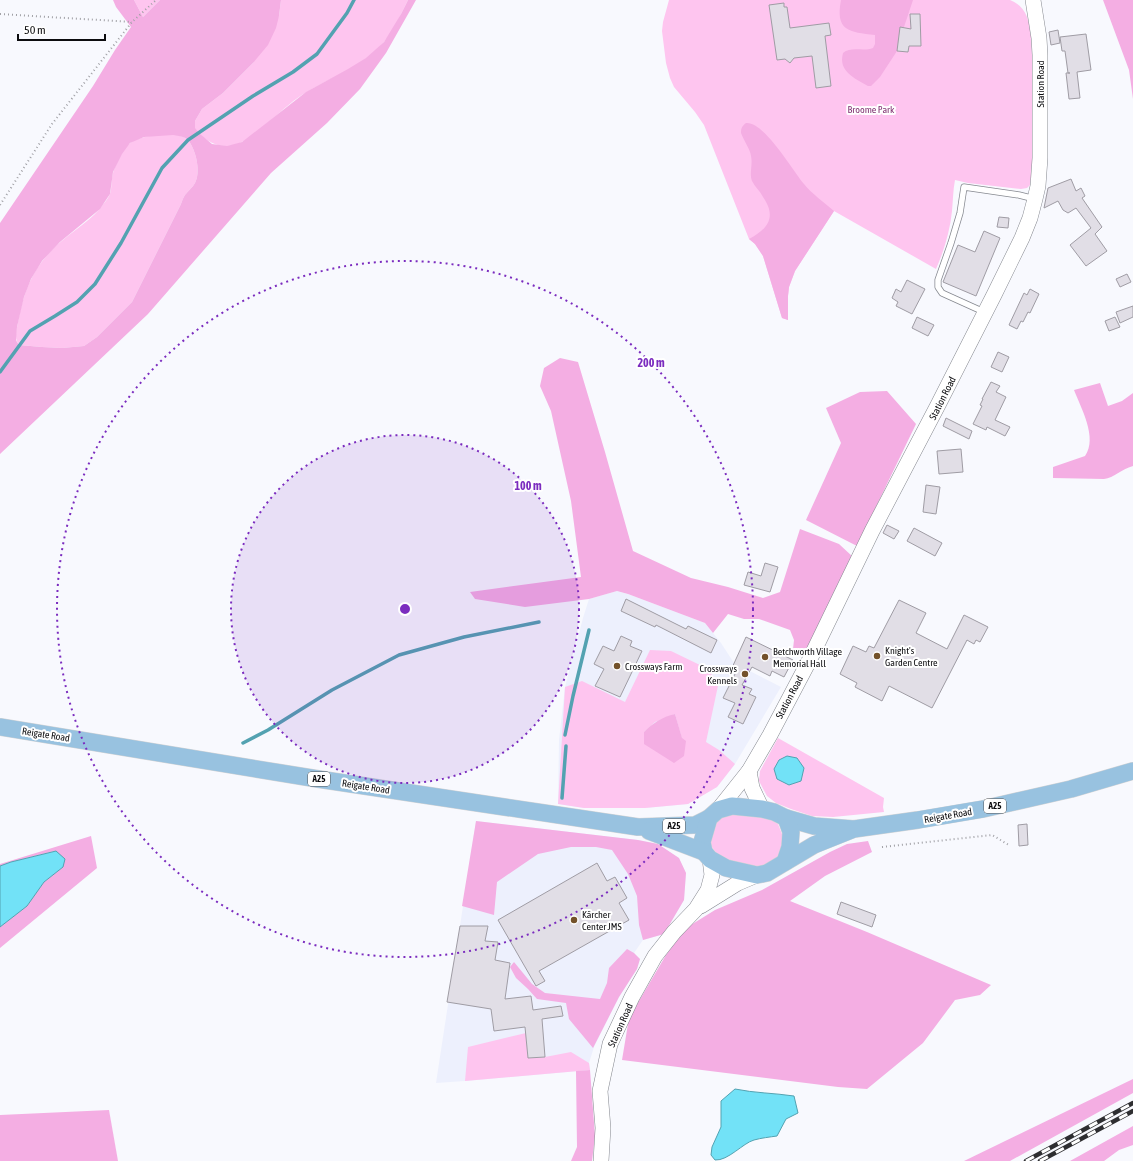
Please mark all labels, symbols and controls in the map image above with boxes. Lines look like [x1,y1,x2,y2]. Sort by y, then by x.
scale bar [18,16,105,42]
text: 50 m [24,23,46,37]
street label: Station Road [1035,60,1046,107]
park label: Broome Park [848,104,895,115]
text: 200 m [637,356,665,370]
street label: Station Road [927,375,958,422]
text: 100 m [514,479,542,493]
centre of rings [398,602,412,616]
place label: Knight's Garden Centre [885,645,938,668]
place label: Betchworth Village Memorial Hall [773,646,842,669]
marker: Knight's Garden Centre [872,651,882,661]
marker: Betchworth Village Memorial Hall [760,652,770,662]
marker: Crossways Farm [612,661,622,671]
place label: Crossways Farm [625,661,682,672]
place label: Crossways Kennels [700,663,737,686]
marker: Crossways Kennels [740,669,750,679]
street label: Station Road [774,674,805,721]
street label: Reigate Road [21,725,71,744]
road number: A25 [308,772,330,786]
street label: Reigate Road [341,777,391,796]
road number: A25 [984,799,1006,813]
street label: Reigate Road [923,806,973,825]
road number: A25 [663,819,685,833]
place label: Kärcher Center JMS [582,909,622,932]
marker: Kärcher Center JMS [569,915,579,925]
street label: Station Road [606,1001,635,1049]

